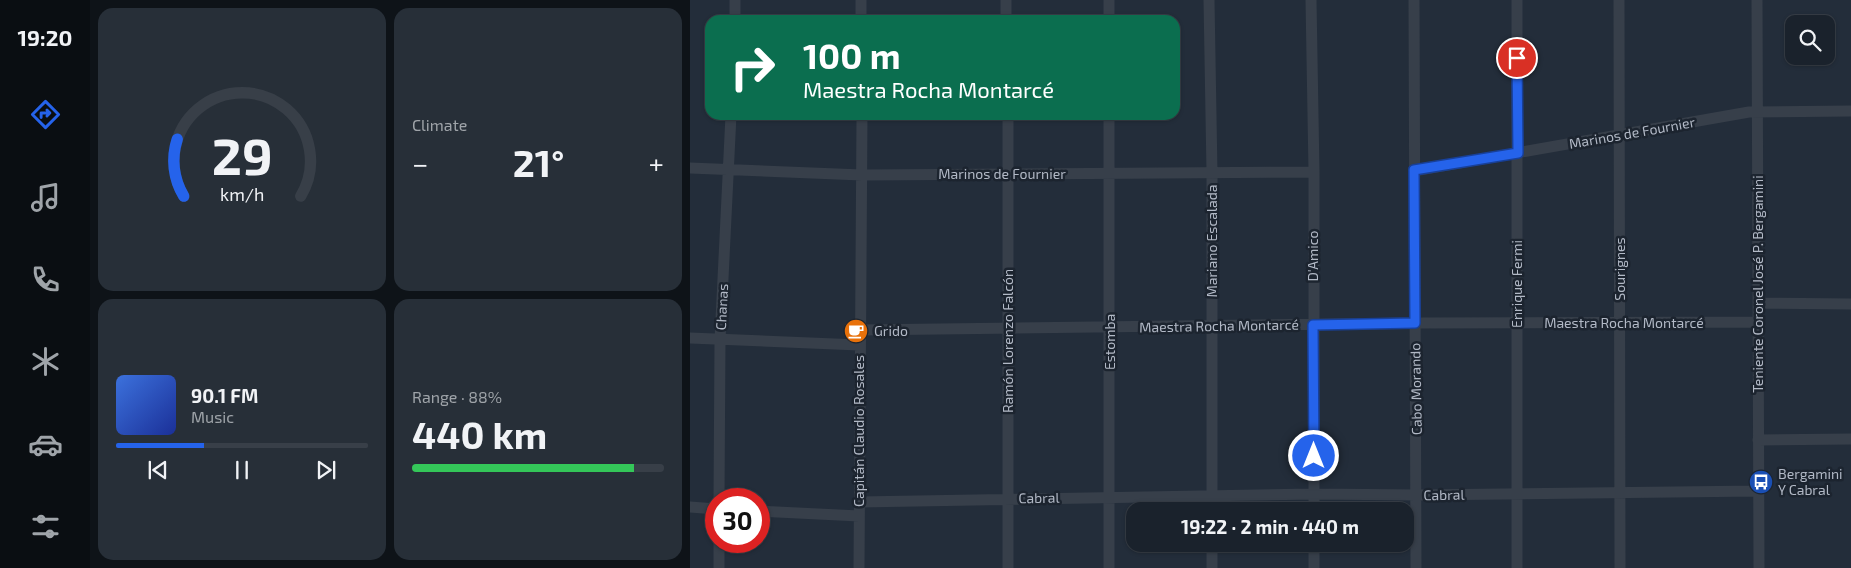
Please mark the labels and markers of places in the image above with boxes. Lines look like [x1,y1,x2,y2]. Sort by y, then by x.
pin [1496,37,1538,79]
cafe icon: Grido [843,318,869,344]
place label: Grido [874,322,908,339]
place label: Bergamini Y Cabral [1778,465,1843,498]
bus stop icon: Bergamini Y Cabral [1748,469,1774,495]

